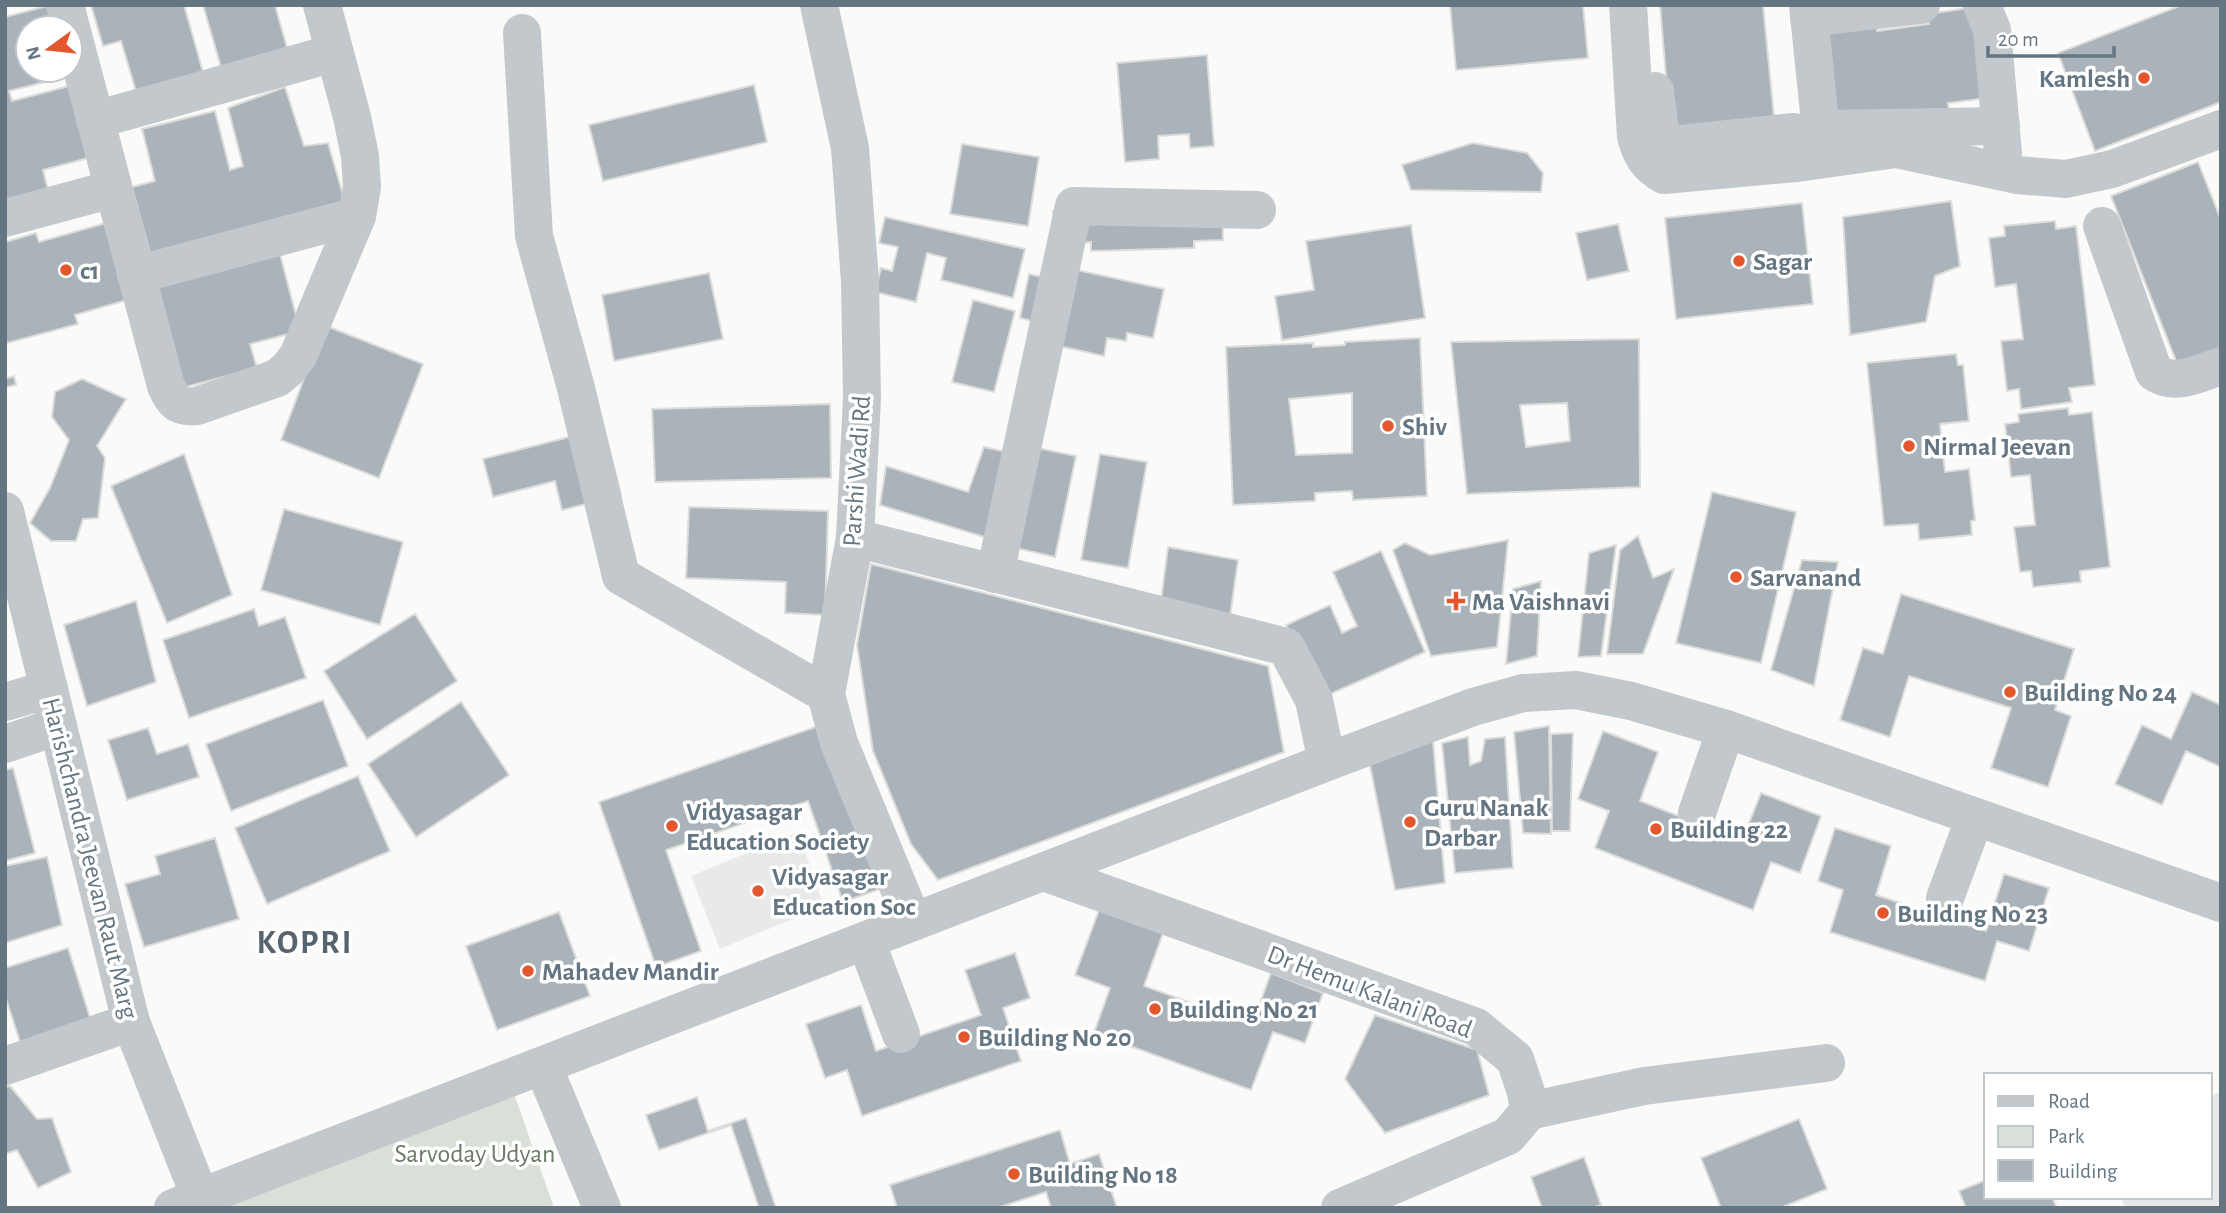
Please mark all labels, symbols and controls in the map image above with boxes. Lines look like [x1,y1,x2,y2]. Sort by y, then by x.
north arrow [14,14,84,84]
scale bar [1988,14,2114,58]
text: 20 m [1998,29,2039,50]
text: N [23,44,45,62]
place label: Kamlesh [2039,66,2130,92]
marker: Kamlesh [2136,70,2152,86]
place label: Sagar [1753,249,1812,275]
marker: Sagar [1731,253,1747,269]
place label: c1 [80,258,99,284]
marker: c1 [58,262,74,278]
street label: Parshi Wadi Rd [839,395,875,548]
place label: Shiv [1402,414,1447,440]
marker: Shiv [1380,418,1396,434]
place label: Nirmal Jeevan [1923,434,2071,460]
marker: Nirmal Jeevan [1901,438,1917,454]
place label: Sarvanand [1750,565,1862,591]
marker: Sarvanand [1728,569,1744,585]
place label: Ma Vaishnavi [1472,589,1610,615]
marker: Ma Vaishnavi [1446,591,1466,611]
place label: Building No 24 [2024,680,2177,706]
marker: Building No 24 [2002,684,2018,700]
street label: Harishchandra Jeevan Raut Marg [38,695,143,1022]
place label: Guru Nanak Darbar [1424,795,1548,851]
place label: Vidyasagar Education Society [686,799,869,855]
marker: Guru Nanak Darbar [1402,814,1418,830]
place label: Building 22 [1670,817,1788,843]
marker: Vidyasagar Education Society [664,818,680,834]
marker: Building 22 [1648,821,1664,837]
place label: Vidyasagar Education Soc [772,864,916,920]
marker: Vidyasagar Education Soc [750,883,766,899]
place label: Building No 23 [1897,901,2048,927]
marker: Building No 23 [1875,905,1891,921]
district label: KOPRI [256,927,354,960]
street label: Dr Hemu Kalani Road [1264,941,1476,1043]
place label: Mahadev Mandir [542,959,719,985]
marker: Mahadev Mandir [520,963,536,979]
place label: Building No 21 [1169,997,1318,1023]
marker: Building No 21 [1147,1001,1163,1017]
place label: Building No 20 [978,1025,1132,1051]
marker: Building No 20 [956,1029,972,1045]
legend [1984,1073,2212,1199]
text: Road [2048,1091,2090,1112]
text: Park [2048,1126,2085,1147]
park label: Sarvoday Udyan [395,1141,555,1167]
text: Building [2048,1161,2118,1182]
place label: Building No 18 [1028,1162,1178,1188]
marker: Building No 18 [1006,1166,1022,1182]

